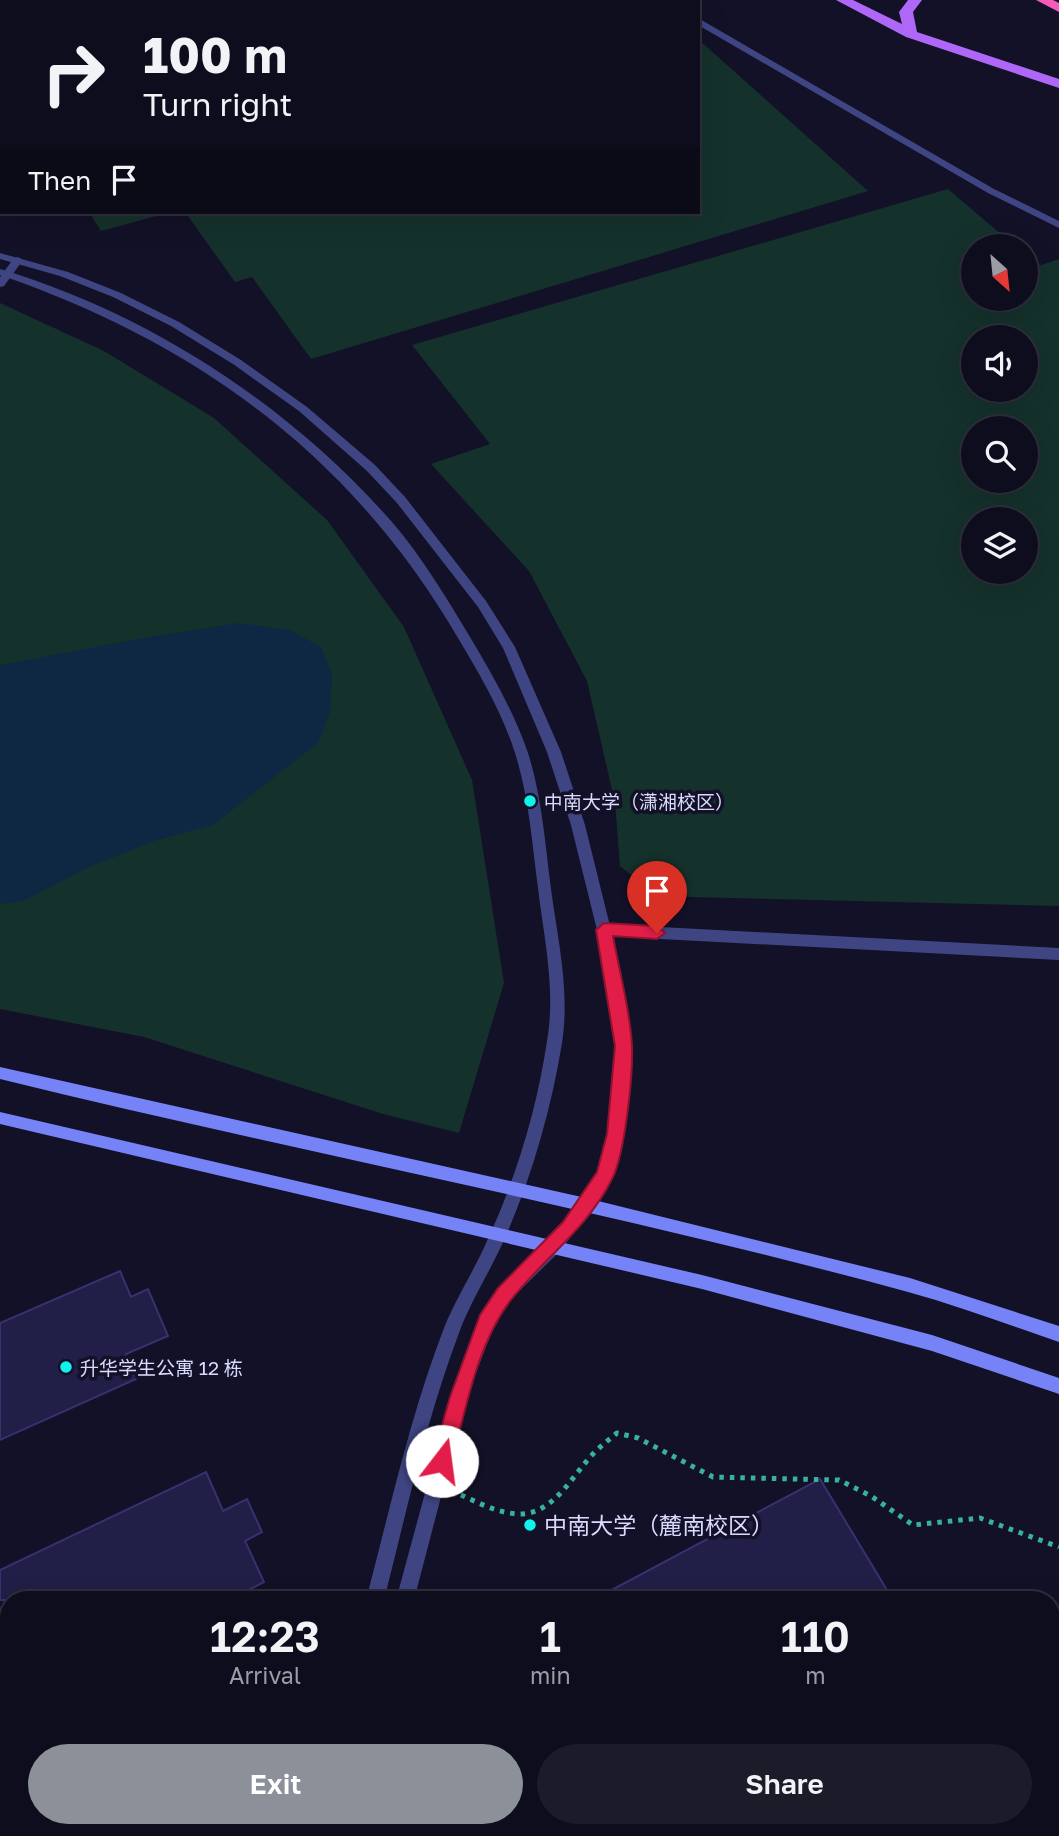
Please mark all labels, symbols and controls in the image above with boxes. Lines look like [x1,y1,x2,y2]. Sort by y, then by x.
text: 100 m [143,25,287,84]
icon: right [28,28,119,119]
text: Turn right [143,85,292,123]
icon: arrive [105,161,143,199]
text: Then [28,165,91,196]
north arrow [961,234,1038,312]
map controls [961,234,1038,584]
button: sound [961,325,1038,402]
button: search [961,416,1038,493]
button: layers [961,507,1038,584]
place label: 中南大学（潇湘校区） [544,790,734,813]
marker: 中南大学（潇湘校区） [522,793,538,809]
pin [627,861,687,933]
icon: arrive [638,872,676,910]
place label: 升华学生公寓 12 栋 [80,1356,243,1379]
marker: 升华学生公寓 12 栋 [58,1359,74,1375]
position arrow [405,1424,479,1498]
place label: 中南大学（麓南校区） [544,1511,774,1539]
marker: 中南大学（麓南校区） [522,1517,538,1533]
text: 12:23 [210,1611,320,1661]
text: 1 [540,1611,561,1661]
text: 110 [781,1611,850,1661]
text: Arrival [229,1661,301,1689]
text: min [530,1661,571,1689]
text: m [805,1661,826,1689]
button: Exit [28,1744,523,1824]
button: Share [537,1744,1032,1824]

